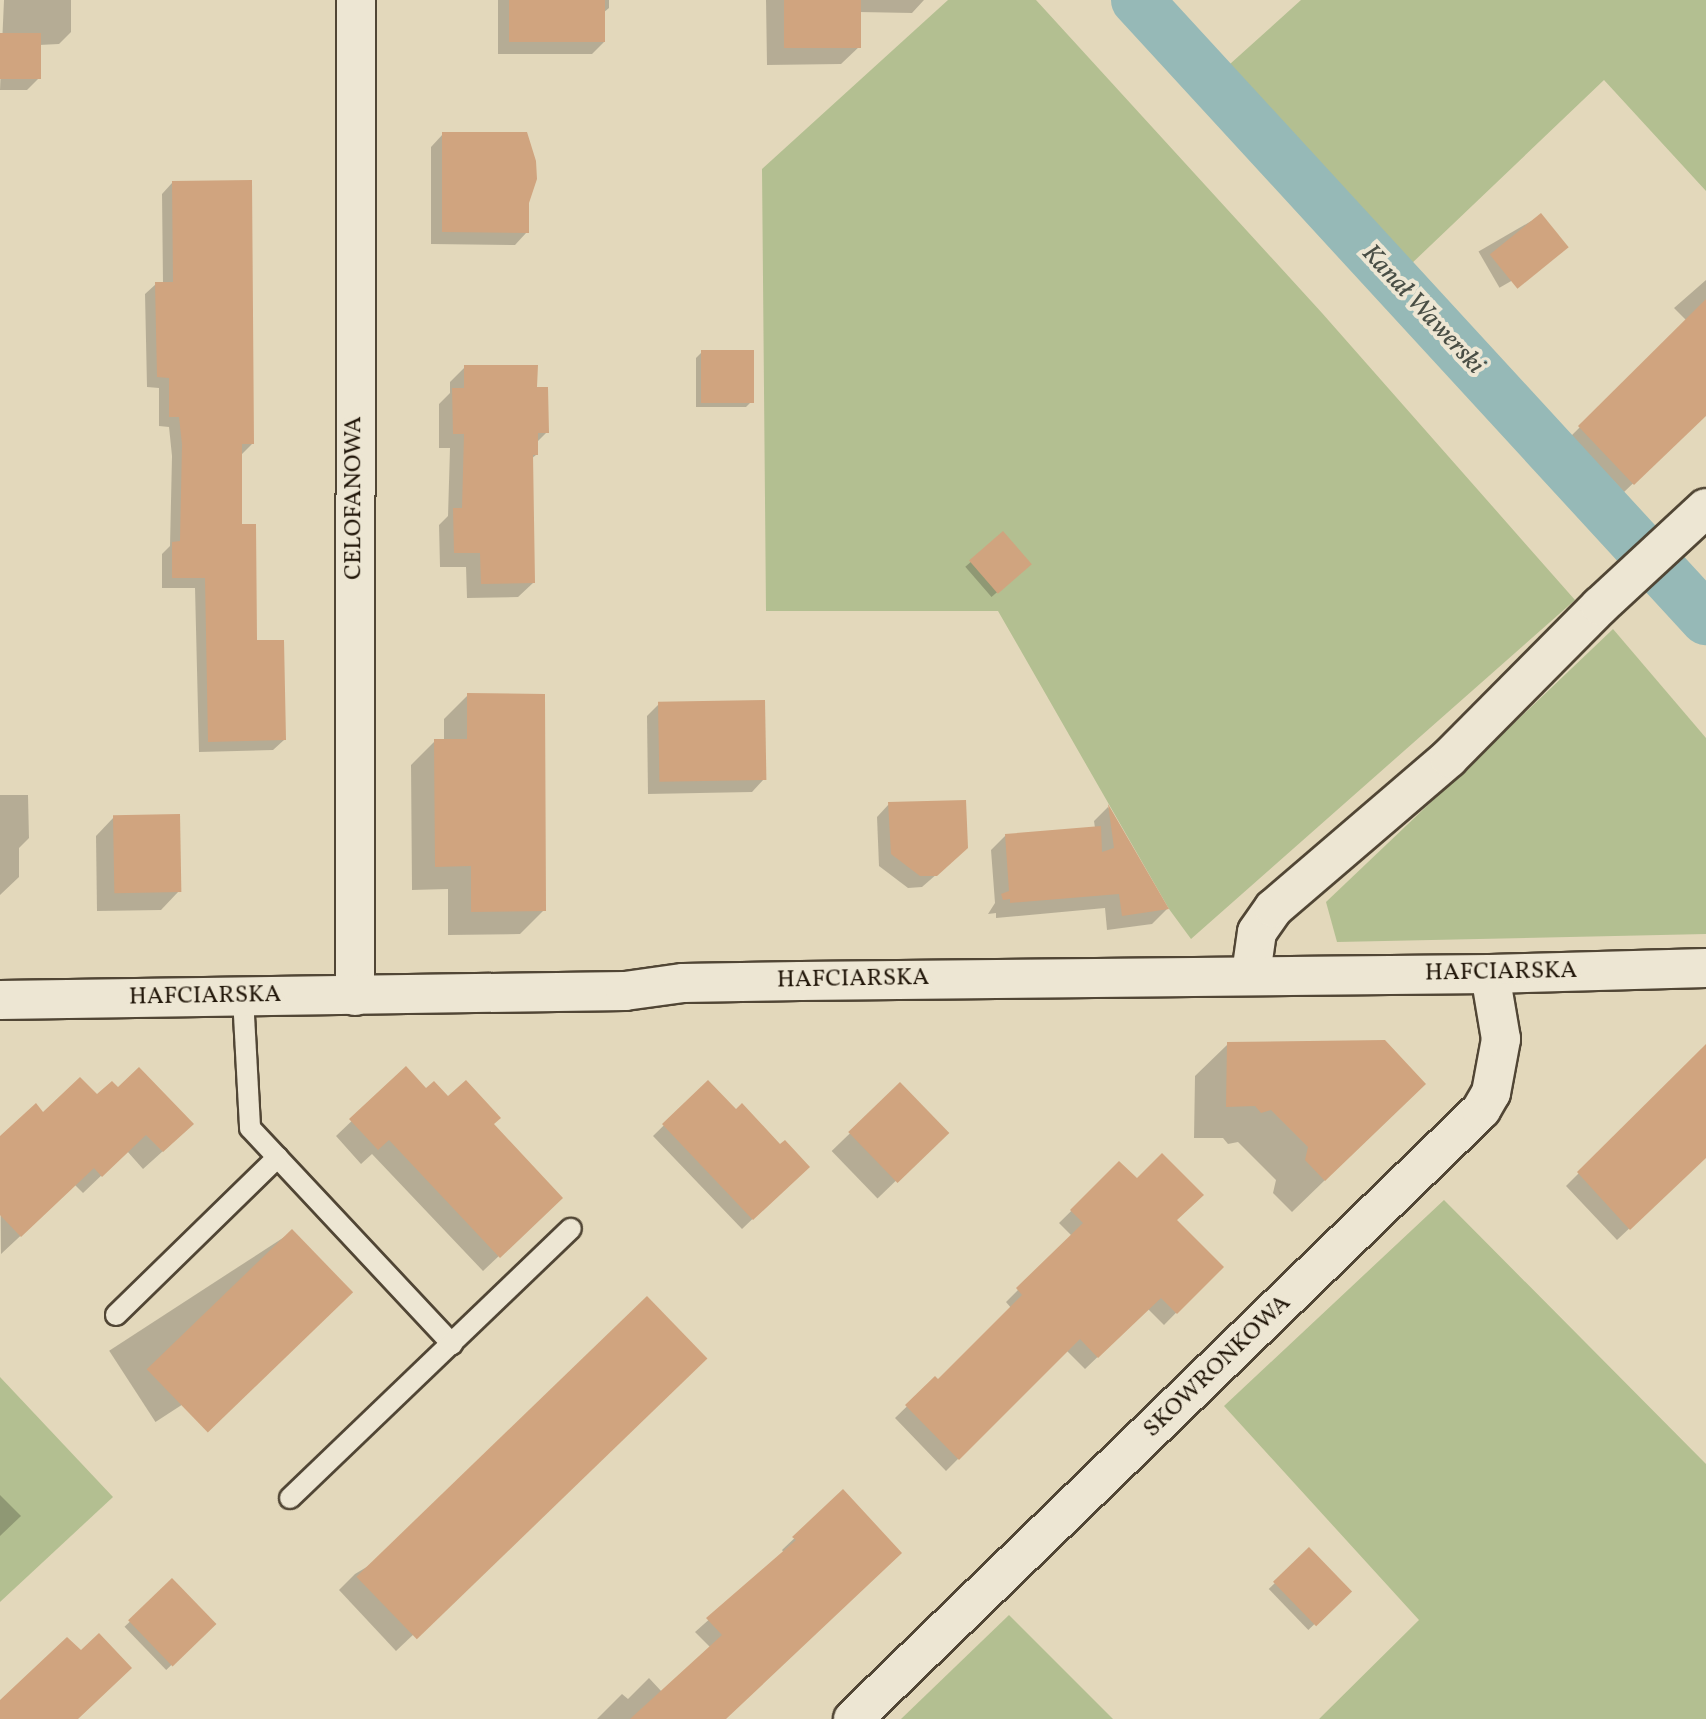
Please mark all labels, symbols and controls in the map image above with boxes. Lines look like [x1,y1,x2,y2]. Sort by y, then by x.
water label: Kanał Wawerski [1354,239,1490,381]
street label: CELOFANOWA [341,416,369,580]
street label: HAFCIARSKA [1425,957,1577,989]
street label: HAFCIARSKA [777,964,929,996]
street label: HAFCIARSKA [129,981,281,1013]
street label: SKOWRONKOWA [1139,1290,1297,1444]

